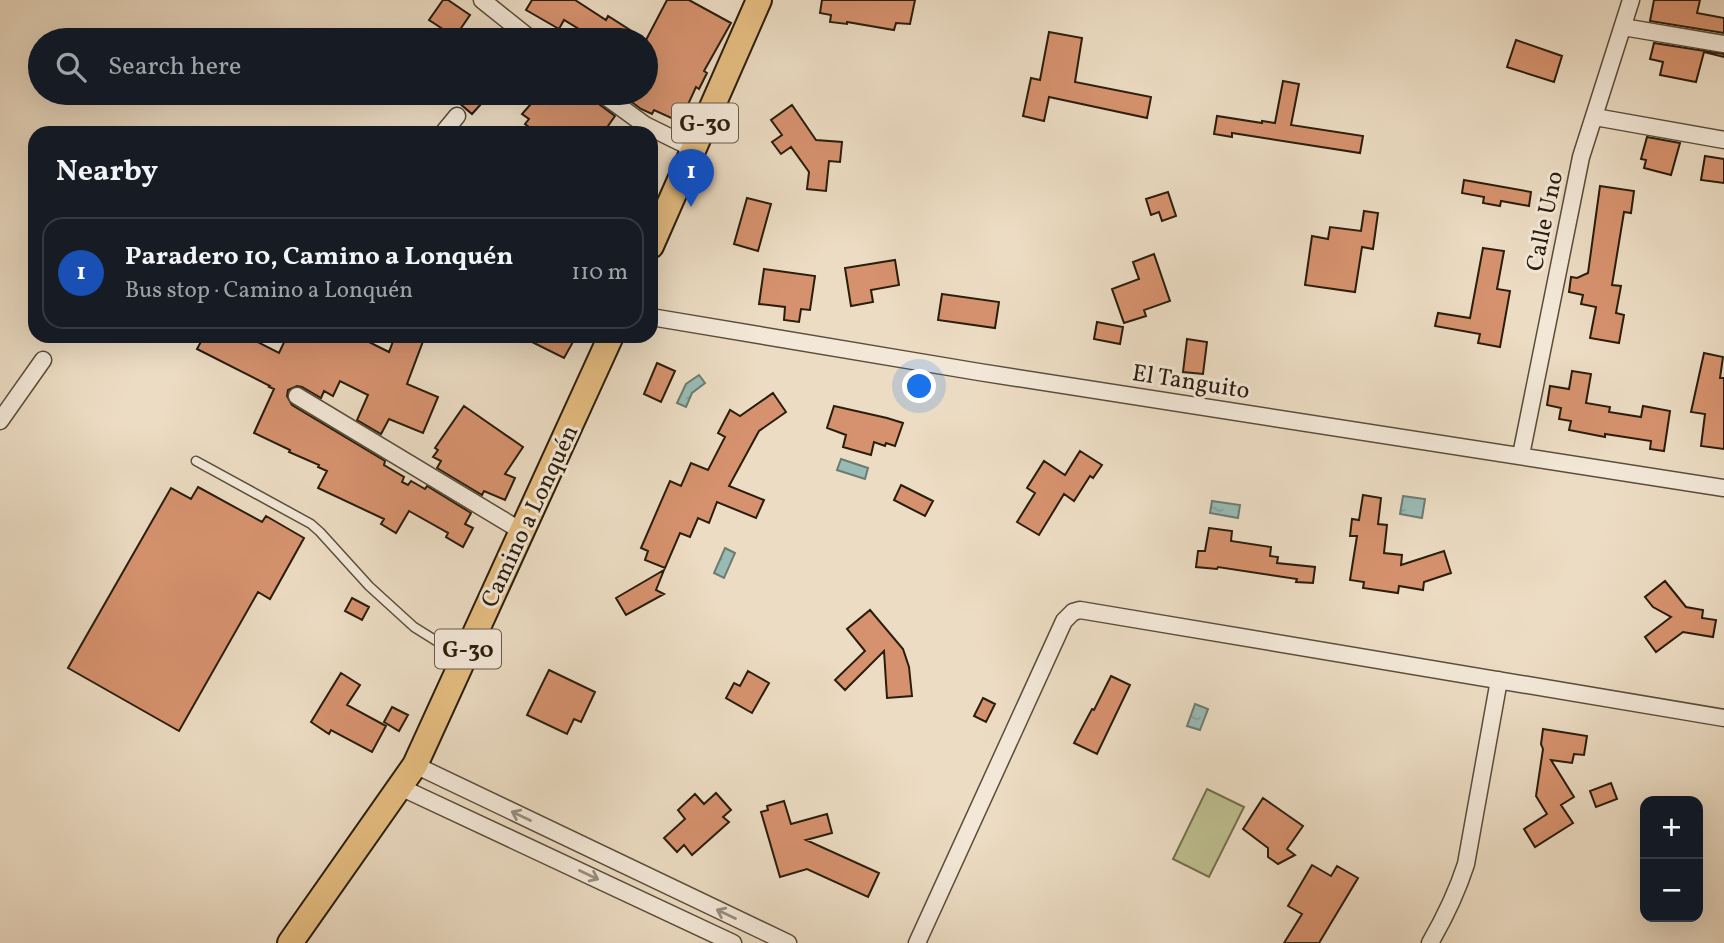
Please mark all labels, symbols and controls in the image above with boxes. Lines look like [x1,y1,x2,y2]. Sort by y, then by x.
search box [28,28,658,105]
icon: search [52,48,90,86]
text: Search here [108,49,241,85]
road number: G-30 [672,104,738,142]
pin: 1 [668,149,714,207]
text: Nearby [56,151,158,193]
street label: Calle Uno [1519,168,1573,275]
text: Paradero 10, Camino a Lonquén [125,239,513,275]
text: 1 [76,257,86,289]
text: 110 m [571,257,628,289]
text: Bus stop · Camino a Lonquén [125,275,413,307]
street label: El Tanguito [1129,357,1252,409]
your location [902,369,936,403]
street label: Camino a Lonquén [474,420,588,614]
road number: G-30 [435,629,501,668]
map controls [1640,796,1703,922]
button: + [1640,796,1703,859]
one-way arrow [511,809,532,822]
button: − [1640,859,1703,922]
one-way arrow [577,869,599,882]
one-way arrow [716,906,737,920]

